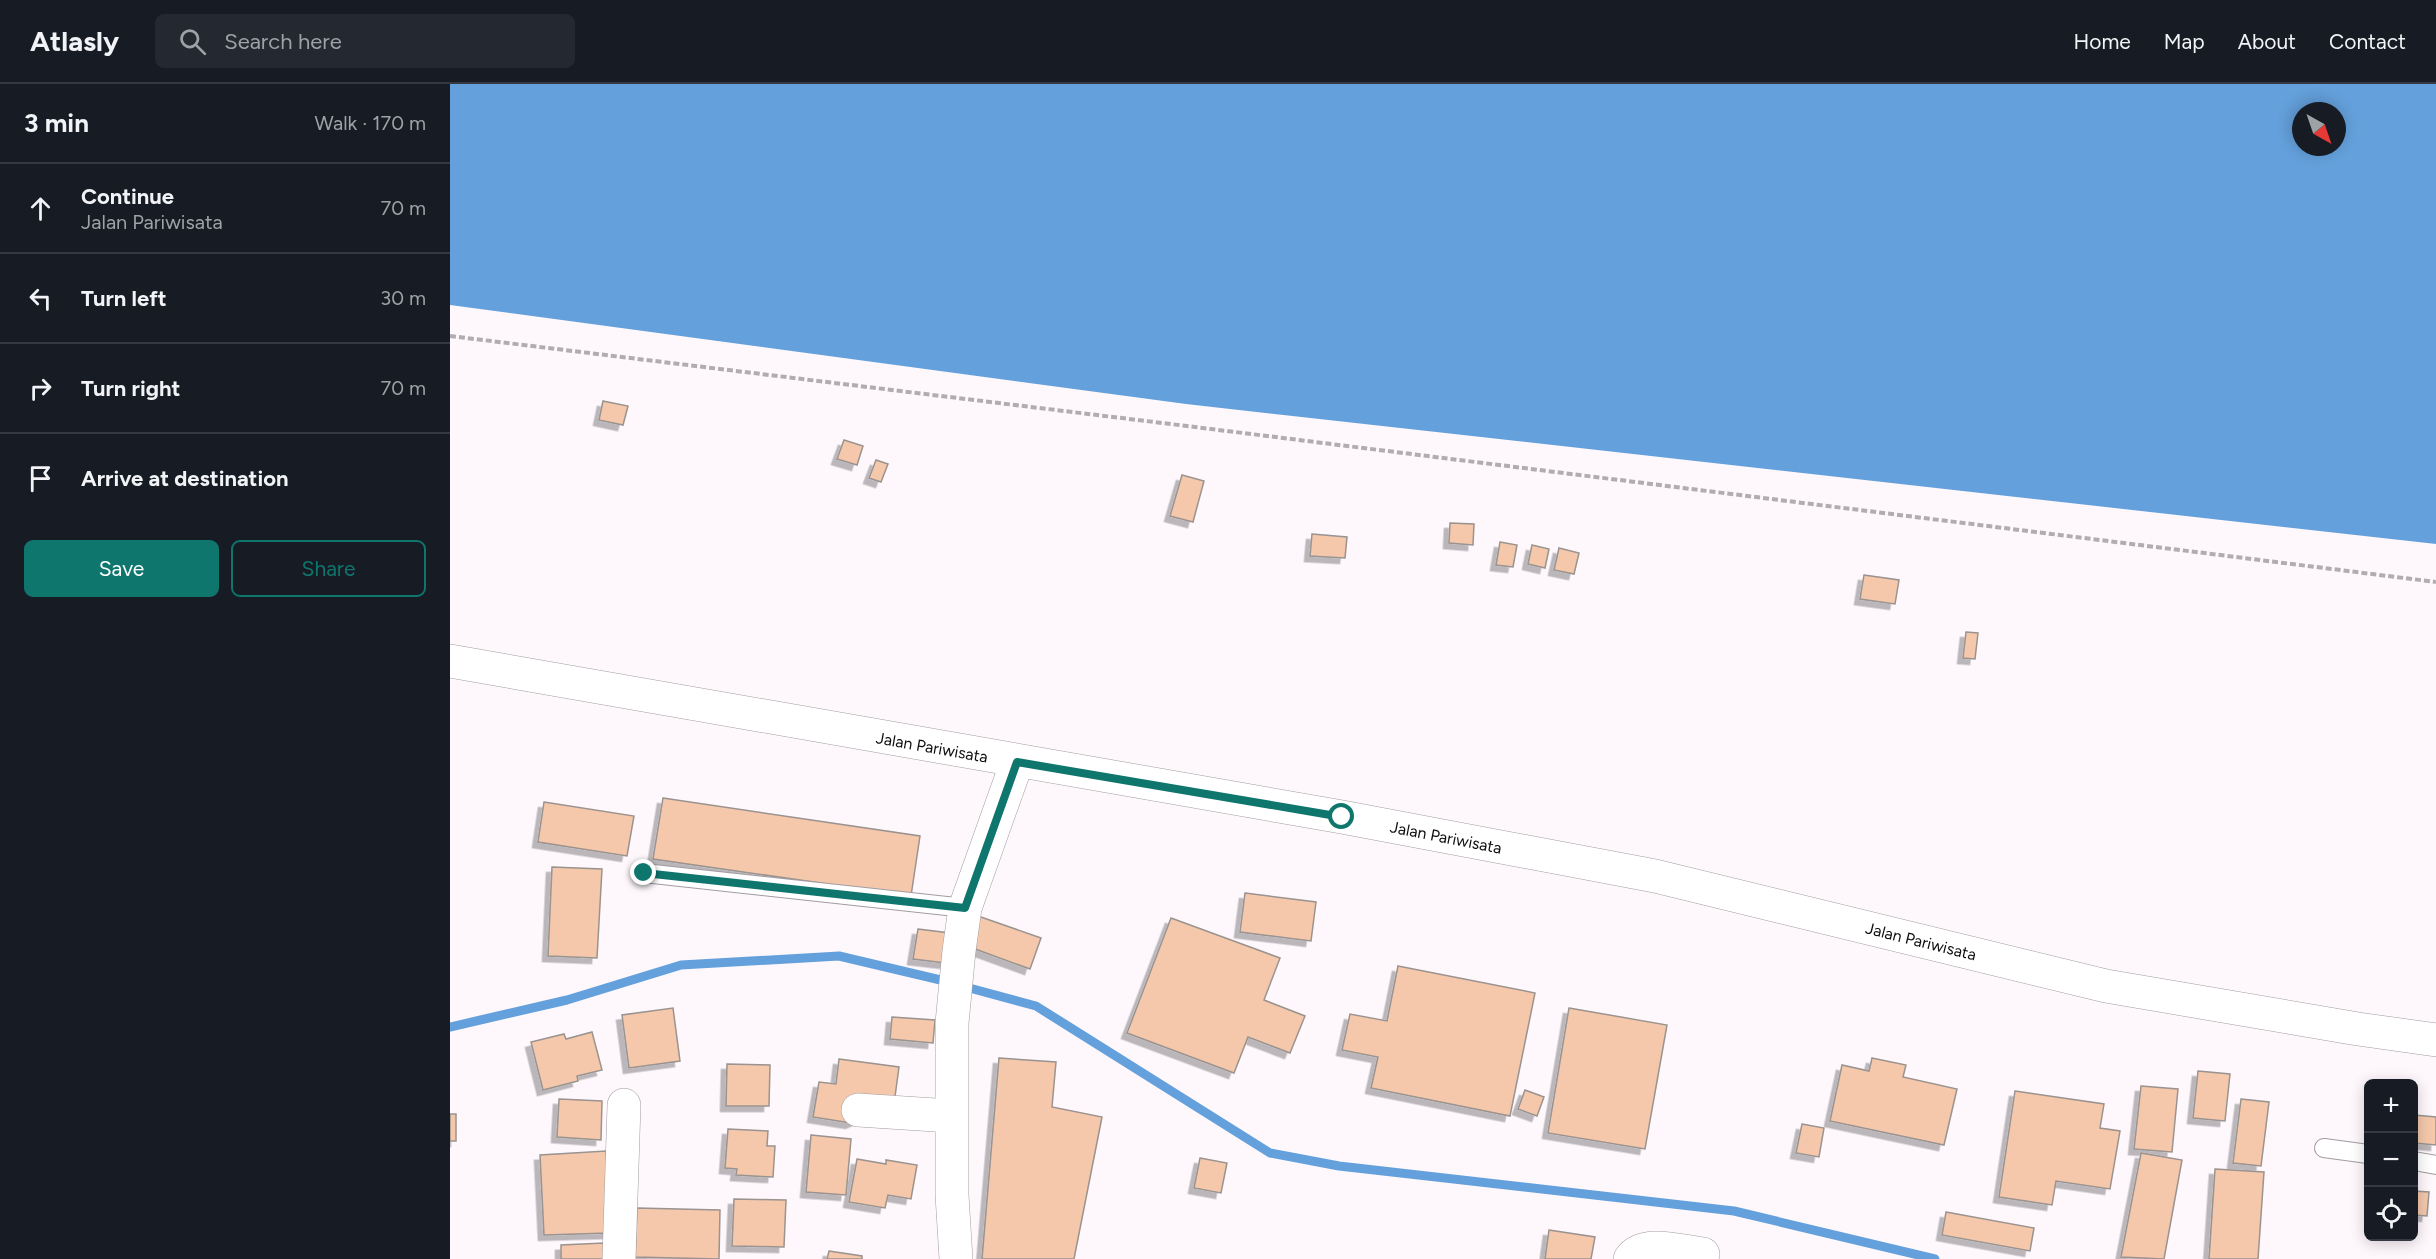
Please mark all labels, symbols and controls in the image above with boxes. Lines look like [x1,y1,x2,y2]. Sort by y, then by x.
search box [155,14,575,68]
text: Atlasly [30,24,119,58]
icon: search [176,25,209,58]
text: Search here [224,28,342,55]
text: Home [2074,29,2131,54]
text: Map [2164,29,2205,54]
text: About [2238,29,2296,54]
text: Contact [2329,29,2406,54]
north arrow [2292,102,2346,156]
text: 3 min [24,107,89,139]
text: Walk · 170 m [315,111,426,135]
text: Continue [81,183,174,210]
icon: ahead [24,192,57,225]
text: 70 m [380,196,426,220]
text: Jalan Pariwisata [81,210,223,234]
icon: left [24,282,57,315]
text: Turn left [81,285,167,312]
text: 30 m [380,286,426,310]
icon: right [24,372,57,405]
text: Turn right [81,375,180,402]
text: 70 m [380,376,426,400]
icon: arrive [24,462,57,495]
text: Arrive at destination [81,465,289,492]
button: Save [24,540,219,597]
button: Share [231,540,426,597]
street label: Jalan Pariwisata [874,728,989,767]
route start [1328,803,1354,829]
street label: Jalan Pariwisata [1388,817,1503,858]
route end [630,859,656,885]
street label: Jalan Pariwisata [1864,919,1978,964]
map controls [2364,1079,2418,1241]
button: + [2364,1079,2418,1133]
button: − [2364,1133,2418,1187]
button: locate [2364,1187,2418,1241]

